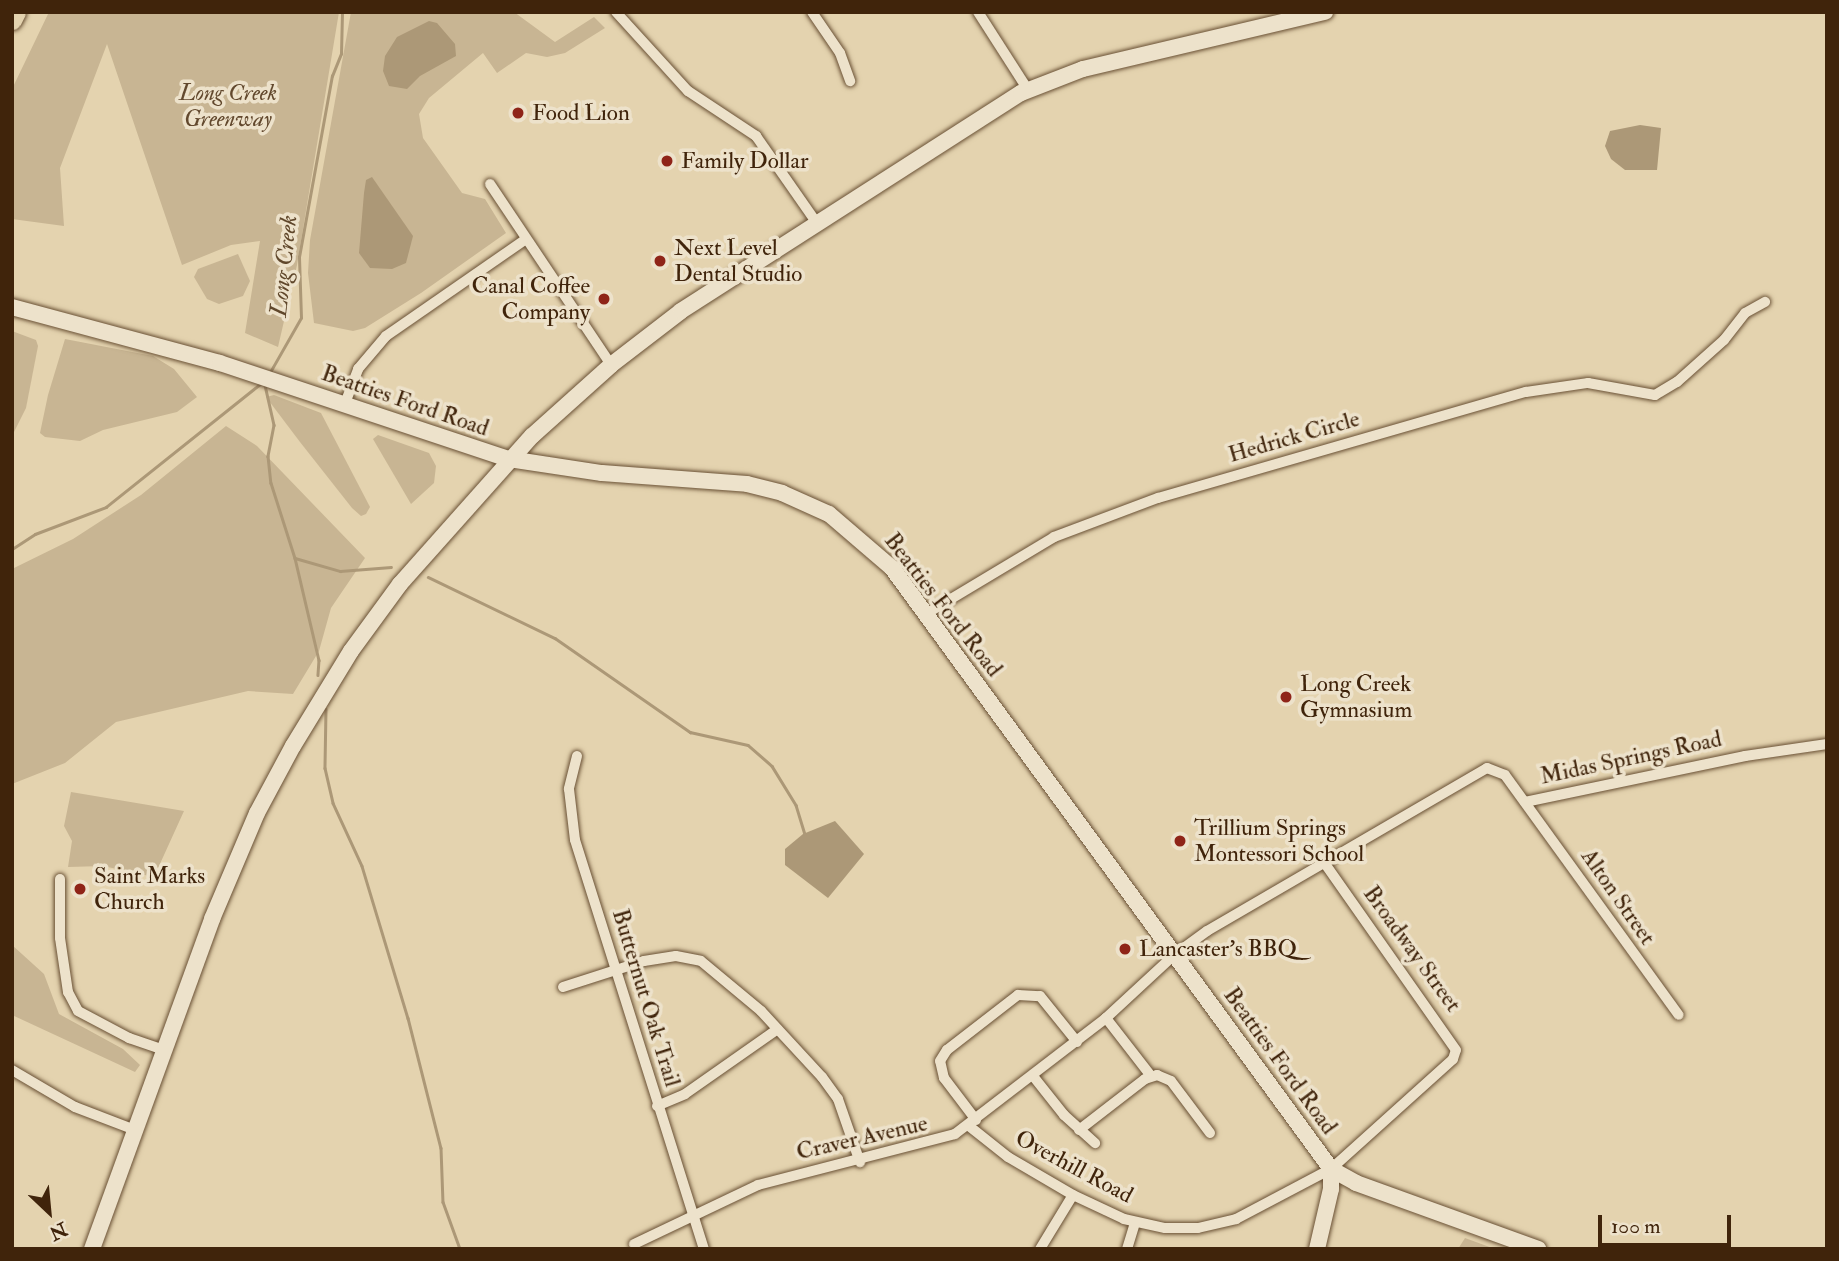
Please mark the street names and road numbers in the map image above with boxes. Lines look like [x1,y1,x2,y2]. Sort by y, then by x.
street label: Beatties Ford Road [318,359,492,443]
street label: Hedrick Circle [1225,405,1363,469]
street label: Beatties Ford Road [878,528,1008,682]
street label: Midas Springs Road [1538,725,1724,791]
street label: Alton Street [1575,844,1661,950]
street label: Broadway Street [1357,881,1467,1017]
street label: Butternut Oak Trail [606,906,686,1090]
street label: Beatties Ford Road [1217,982,1343,1140]
street label: Craver Avenue [794,1110,930,1166]
street label: Overhill Road [1010,1124,1138,1210]

